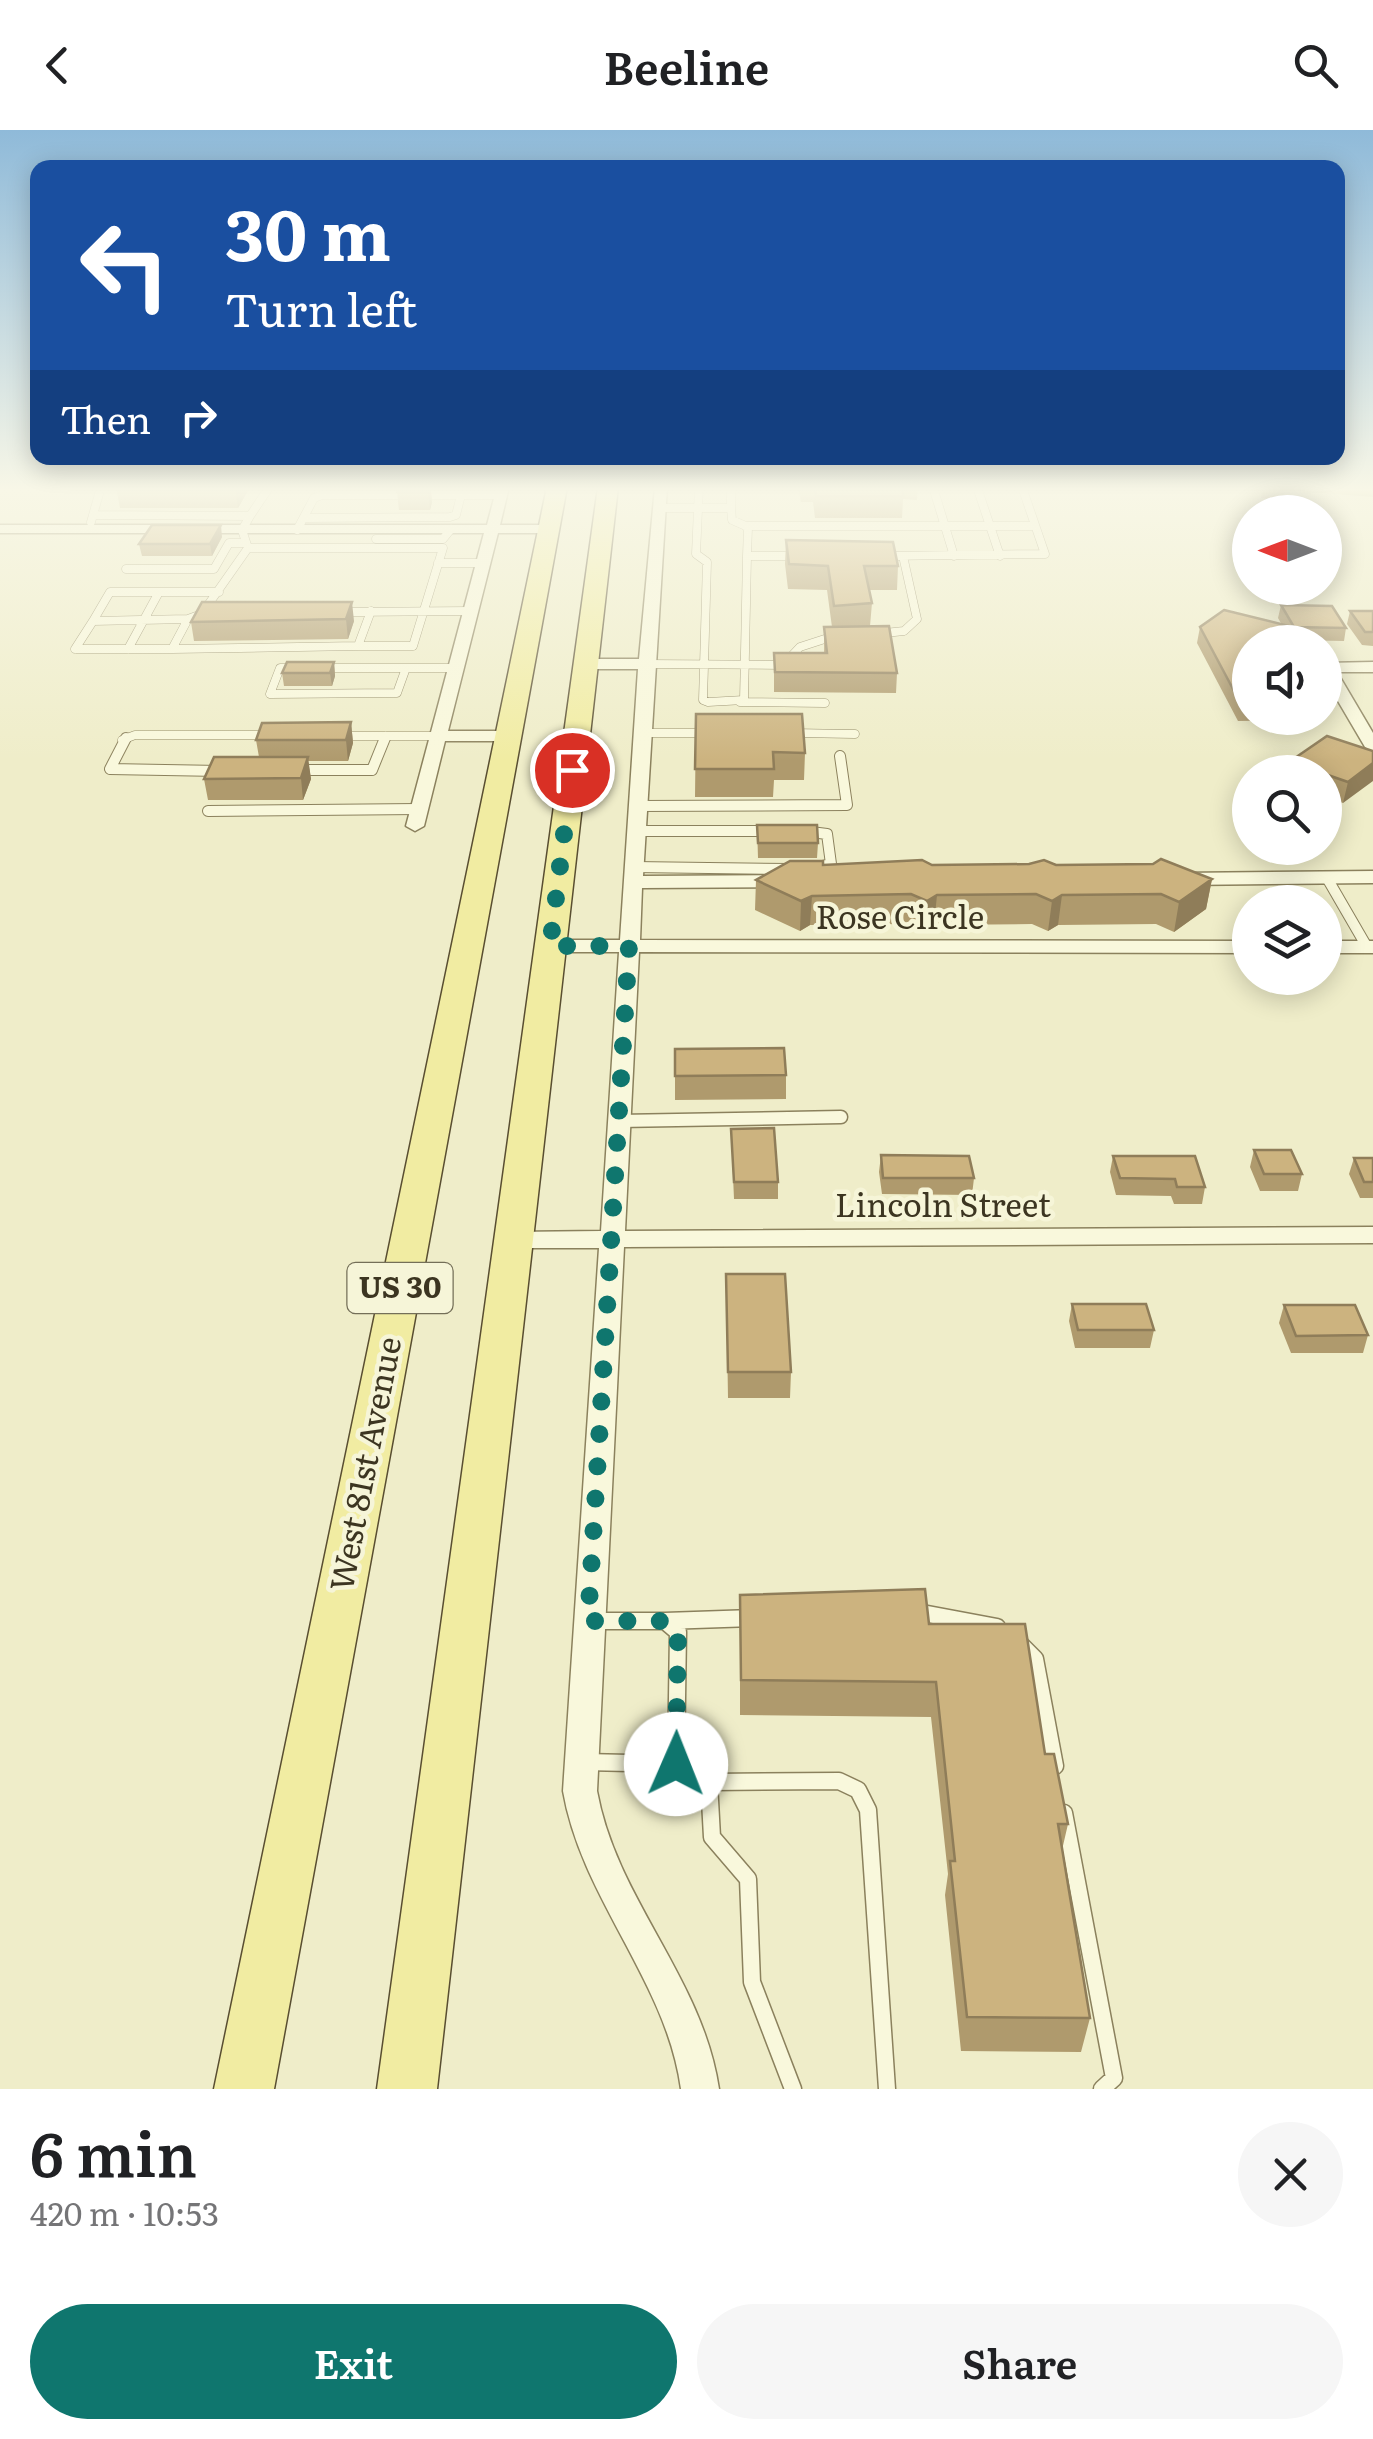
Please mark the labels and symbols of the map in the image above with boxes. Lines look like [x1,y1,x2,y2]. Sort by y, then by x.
north arrow [1232,495,1342,605]
pin [530,728,615,813]
street label: Rose Circle [816,891,984,939]
street label: Lincoln Street [835,1179,1051,1227]
road number: US 30 [348,1263,452,1313]
street label: West 81st Avenue [315,1332,411,1595]
position arrow [624,1712,728,1816]

